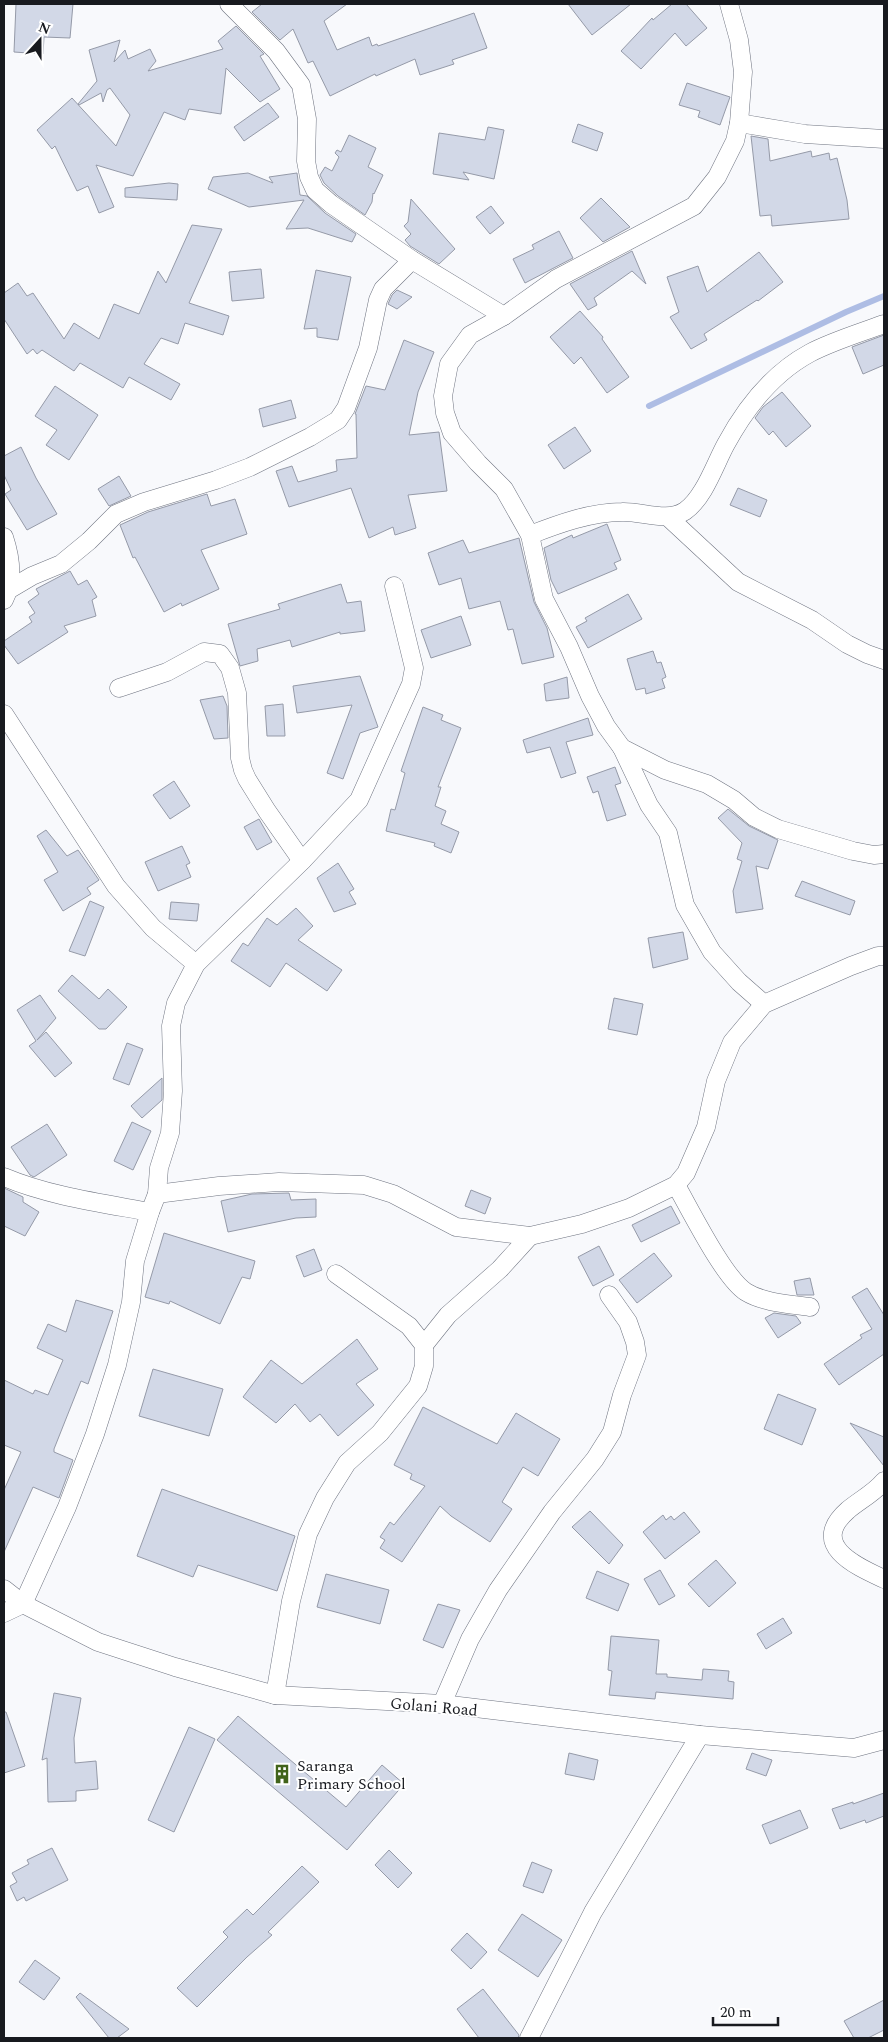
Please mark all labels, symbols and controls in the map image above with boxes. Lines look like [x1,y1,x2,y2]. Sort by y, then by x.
north arrow [15,15,65,65]
text: N [35,16,54,40]
street label: Golani Road [389,1691,479,1723]
place label: Saranga Primary School [297,1754,406,1796]
building icon: Saranga Primary School [271,1763,293,1785]
scale bar [713,1994,778,2026]
text: 20 m [720,2001,752,2024]

